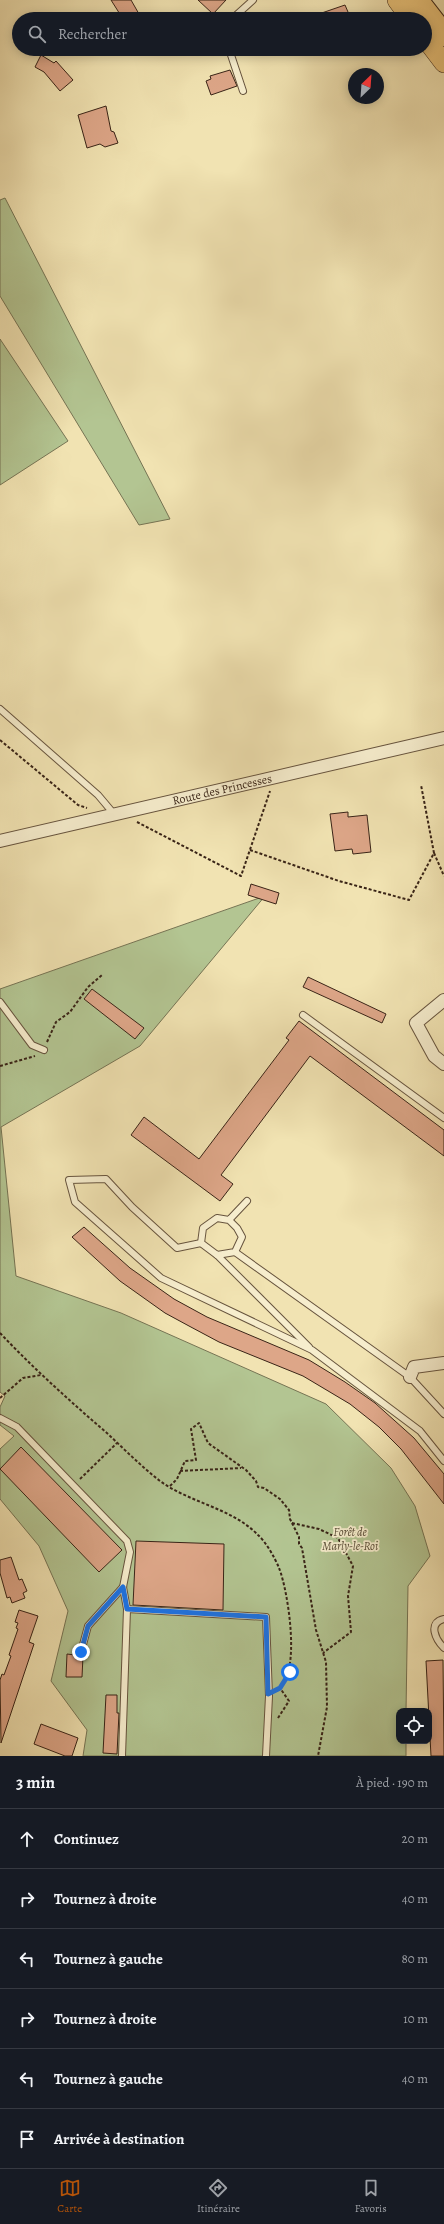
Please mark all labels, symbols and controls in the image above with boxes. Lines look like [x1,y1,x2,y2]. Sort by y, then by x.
search box [12,12,432,56]
icon: search [26,23,48,45]
text: Rechercher [58,24,127,44]
north arrow [348,68,384,104]
street label: Route des Princesses [171,770,274,809]
park label: Forêt de Marly-le-Roi [322,1524,378,1554]
route end [72,1643,90,1661]
route start [281,1663,299,1681]
map controls [396,1708,432,1744]
button: locate [396,1708,432,1744]
text: 3 min [16,1771,55,1794]
text: À pied · 190 m [356,1774,428,1791]
icon: ahead [16,1828,38,1850]
text: Continuez [54,1829,119,1849]
text: 20 m [402,1830,428,1847]
icon: right [16,1888,38,1910]
text: Tournez à droite [54,1889,157,1909]
text: 40 m [402,1890,428,1907]
icon: left [16,1948,38,1970]
text: Tournez à gauche [54,1949,163,1969]
text: 80 m [401,1950,428,1967]
icon: right [16,2008,38,2030]
text: Tournez à droite [54,2009,157,2029]
text: 10 m [403,2010,428,2027]
icon: left [16,2068,38,2090]
text: Tournez à gauche [54,2069,163,2089]
text: 40 m [402,2070,428,2087]
icon: arrive [16,2128,38,2150]
text: Arrivée à destination [54,2129,185,2149]
tab: Carte [57,2177,82,2216]
tab: Itinéraire [197,2177,240,2216]
tab: Favoris [355,2177,387,2216]

